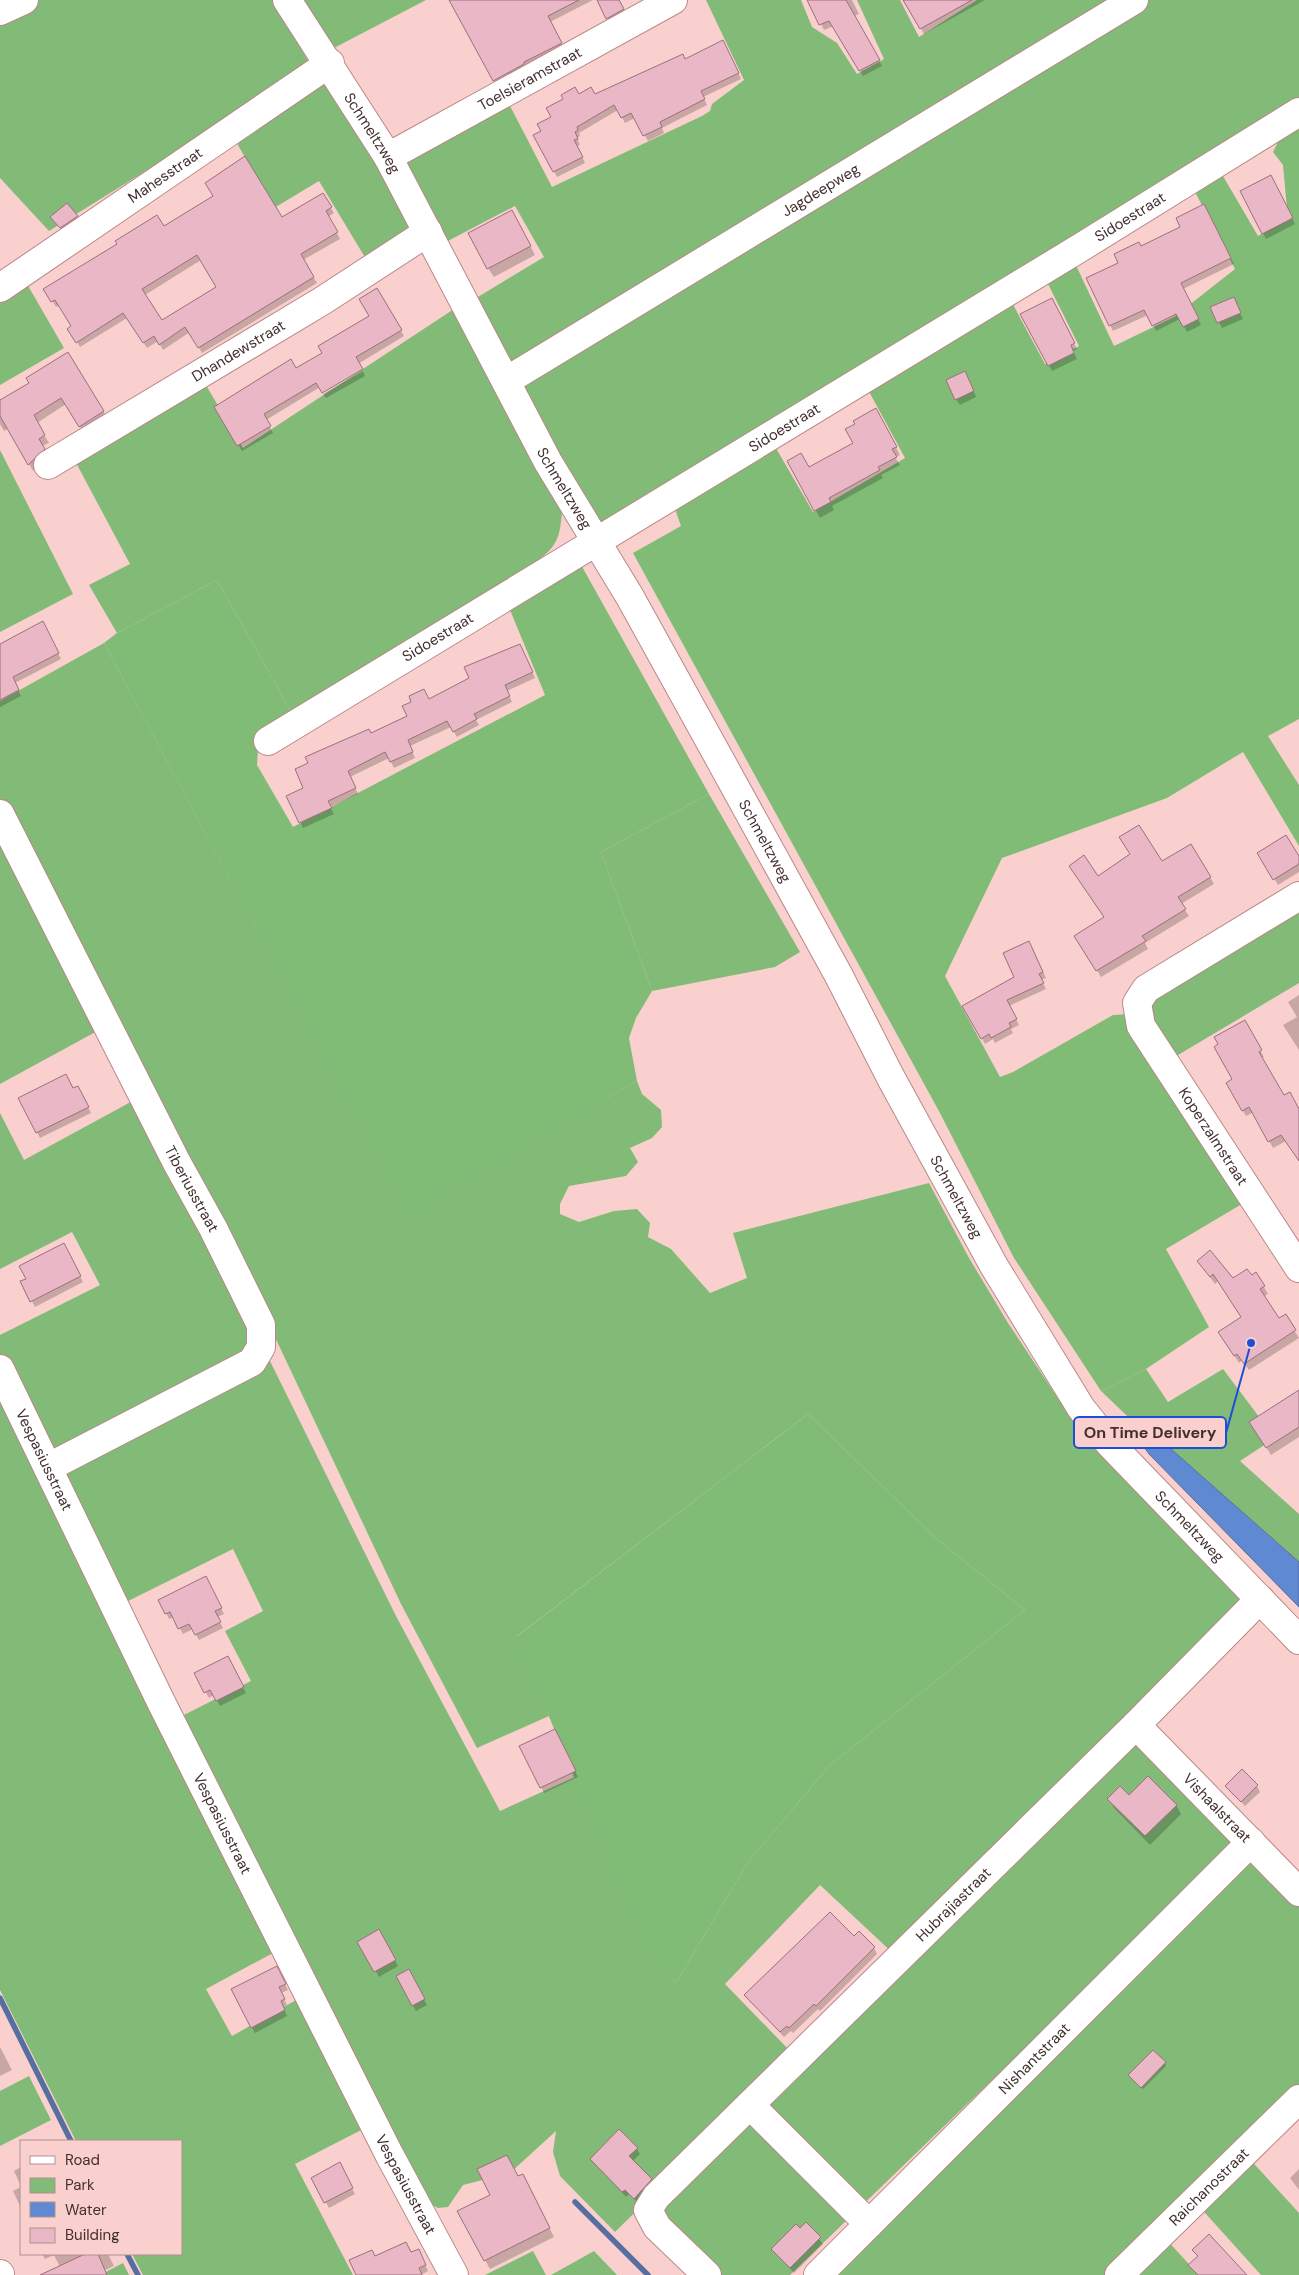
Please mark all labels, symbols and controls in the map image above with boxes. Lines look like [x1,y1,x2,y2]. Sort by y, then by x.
street label: Toelsieramstraat [475,42,585,115]
street label: Schmeltzweg [339,89,405,177]
street label: Mahesstraat [124,143,207,208]
street label: Jagdeepweg [778,159,863,221]
street label: Sidoestraat [1091,187,1169,246]
street label: Dhandewstraat [188,315,289,387]
street label: Sidoestraat [745,399,824,457]
street label: Schmeltzweg [532,444,596,533]
street label: Sidoestraat [399,608,477,666]
street label: Schmeltzweg [734,796,796,886]
street label: Koperzalmstraat [1174,1084,1252,1189]
street label: Tiberiusstraat [160,1142,223,1236]
street label: Schmeltzweg [925,1152,987,1242]
street label: Vespasiusstraat [11,1406,77,1514]
callout: On Time Delivery [1074,1417,1226,1448]
text: On Time Delivery [1084,1422,1217,1443]
street label: Schmeltzweg [1150,1486,1229,1566]
street label: Vishaalstraat [1178,1769,1256,1847]
street label: Vespasiusstraat [188,1770,256,1878]
street label: Hubrajiastraat [911,1863,996,1946]
street label: Nishantstraat [994,2018,1075,2099]
street label: Vespasiusstraat [371,2131,441,2238]
legend [20,2140,182,2255]
street label: Raichanostraat [1165,2143,1253,2230]
text: Road [65,2150,100,2170]
text: Park [65,2175,95,2195]
text: Water [65,2200,107,2220]
text: Building [65,2225,120,2245]

